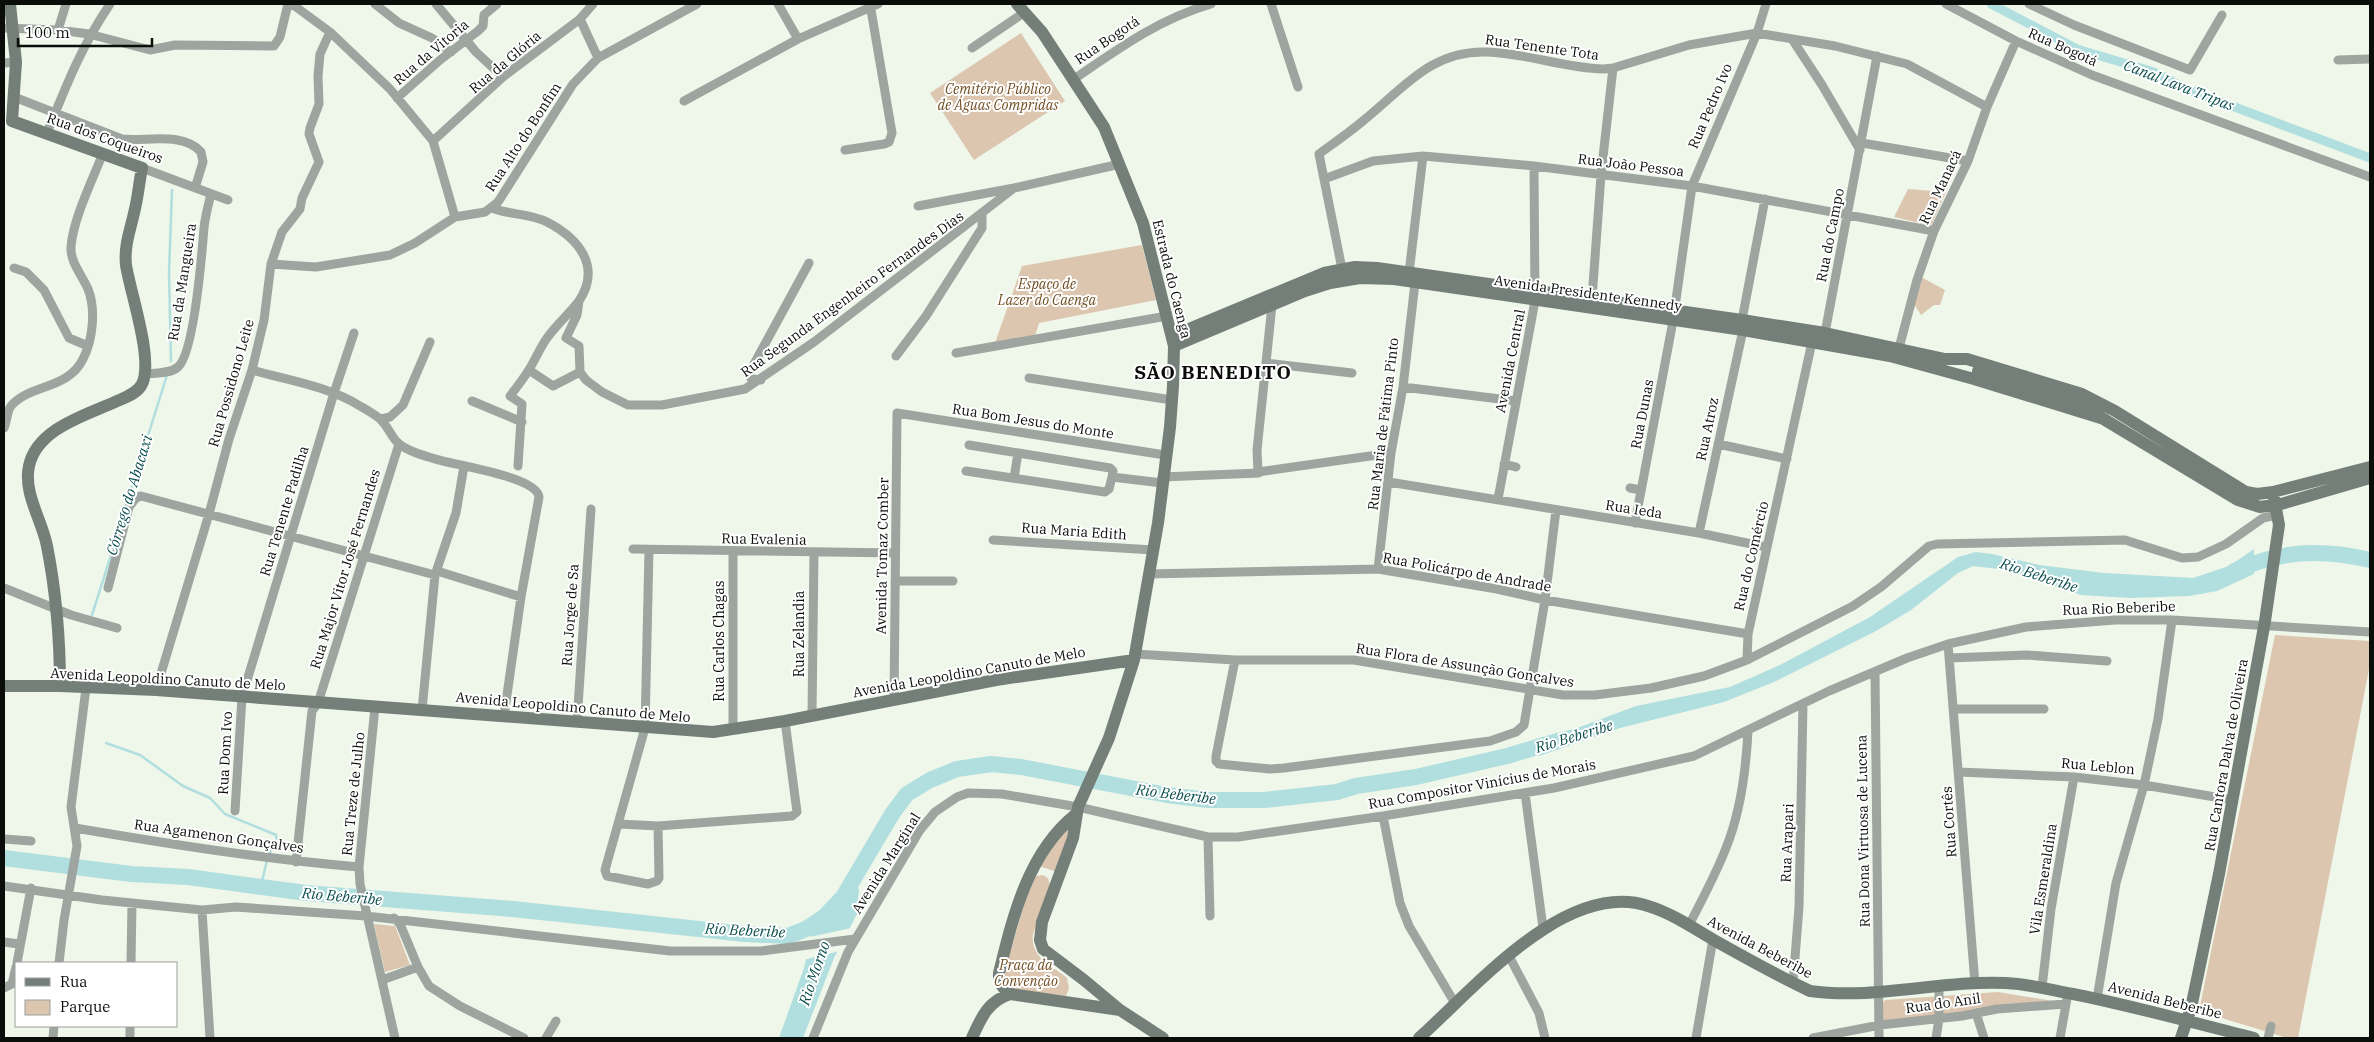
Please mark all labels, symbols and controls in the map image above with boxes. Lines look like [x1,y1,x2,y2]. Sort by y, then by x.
street label: Rua Bogotá [1071,12,1143,68]
scale bar [18,15,151,47]
street label: Rua da Vitoria [390,15,473,89]
text: 100 m [25,23,70,42]
street label: Rua Bogotá [2025,24,2101,70]
street label: Rua da Glória [465,26,545,97]
street label: Rua Tenente Tota [1484,30,1601,64]
water label: Canal Lava Tripas [2121,55,2237,115]
street label: Rua Pedro Ivo [1684,61,1736,151]
street label: Rua Alto do Bonfim [481,79,565,195]
park label: Cemitério Público de Águas Compridas [938,80,1059,114]
street label: Rua dos Coqueiros [44,109,166,167]
street label: Rua Manacá [1915,147,1965,227]
street label: Rua João Pessoa [1577,150,1686,181]
street label: Rua do Campo [1812,187,1848,283]
street label: Rua Segunda Engenheiro Fernandes Dias [737,207,967,381]
street label: Estrada do Caenga [1149,218,1196,341]
street label: Rua da Mangueira [164,221,200,342]
street label: Avenida Presidente Kennedy [1493,271,1684,315]
park label: Espaço de Lazer do Caenga [997,275,1097,309]
street label: Avenida Central [1491,308,1529,414]
street label: Rua Possidono Leite [204,317,258,449]
street label: Rua Maria de Fátima Pinto [1363,337,1403,511]
district label: SÃO BENEDITO [1134,360,1292,384]
street label: Rua Dunas [1626,377,1658,451]
street label: Rua Atroz [1692,396,1722,462]
street label: Rua Bom Jesus do Monte [951,399,1115,443]
water label: Córrego do Abacaxi [102,432,156,558]
street label: Rua Tenente Padilha [256,443,313,579]
street label: Rua Major Vitor José Fernandes [306,467,384,671]
street label: Avenida Tomaz Comber [872,477,892,635]
street label: Rua Ieda [1604,496,1664,522]
street label: Rua do Comércio [1730,499,1772,613]
street label: Rua Maria Edith [1021,518,1128,544]
street label: Rua Evalenia [721,529,807,549]
street label: Rua Policárpo de Andrade [1381,548,1553,596]
water label: Rio Beberibe [1997,553,2080,597]
street label: Rua Jorge de Sa [557,563,583,667]
street label: Rua Carlos Chagas [710,580,728,702]
street label: Rua Zelandia [790,590,808,677]
street label: Rua Rio Beberibe [2062,597,2176,619]
street label: Rua Flora de Assunção Gonçalves [1355,639,1575,691]
street label: Avenida Leopoldino Canuto de Melo [851,643,1087,701]
street label: Rua Cantora Dalva de Oliveira [2200,657,2252,853]
street label: Avenida Leopoldino Canuto de Melo [50,664,286,694]
street label: Avenida Leopoldino Canuto de Melo [455,688,691,726]
street label: Rua Dom Ivo [214,711,236,795]
water label: Rio Beberibe [1532,715,1615,757]
street label: Rua Treze de Julho [338,731,368,857]
street label: Rua Dona Virtuosa de Lucena [1852,734,1874,928]
street label: Rua Leblon [2060,754,2136,778]
street label: Rua Compositor Vinícius de Morais [1367,755,1597,813]
water label: Rio Beberibe [1134,780,1217,808]
street label: Rua Cortês [1938,786,1960,858]
street label: Rua Arapari [1777,803,1797,883]
street label: Avenida Marginal [848,809,924,917]
street label: Rua Agamenon Gonçalves [133,815,305,857]
street label: Vila Esmeraldina [2025,822,2061,936]
water label: Rio Beberibe [300,883,383,909]
street label: Avenida Beberibe [1704,912,1816,982]
water label: Rio Beberibe [703,918,786,942]
water label: Rio Morno [794,939,834,1008]
park label: Praça da Convenção [994,956,1058,990]
legend [15,962,178,1027]
text: Rua [60,972,87,991]
street label: Avenida Beberibe [2106,977,2224,1023]
street label: Rua do Anil [1904,989,1982,1017]
text: Parque [60,997,110,1016]

